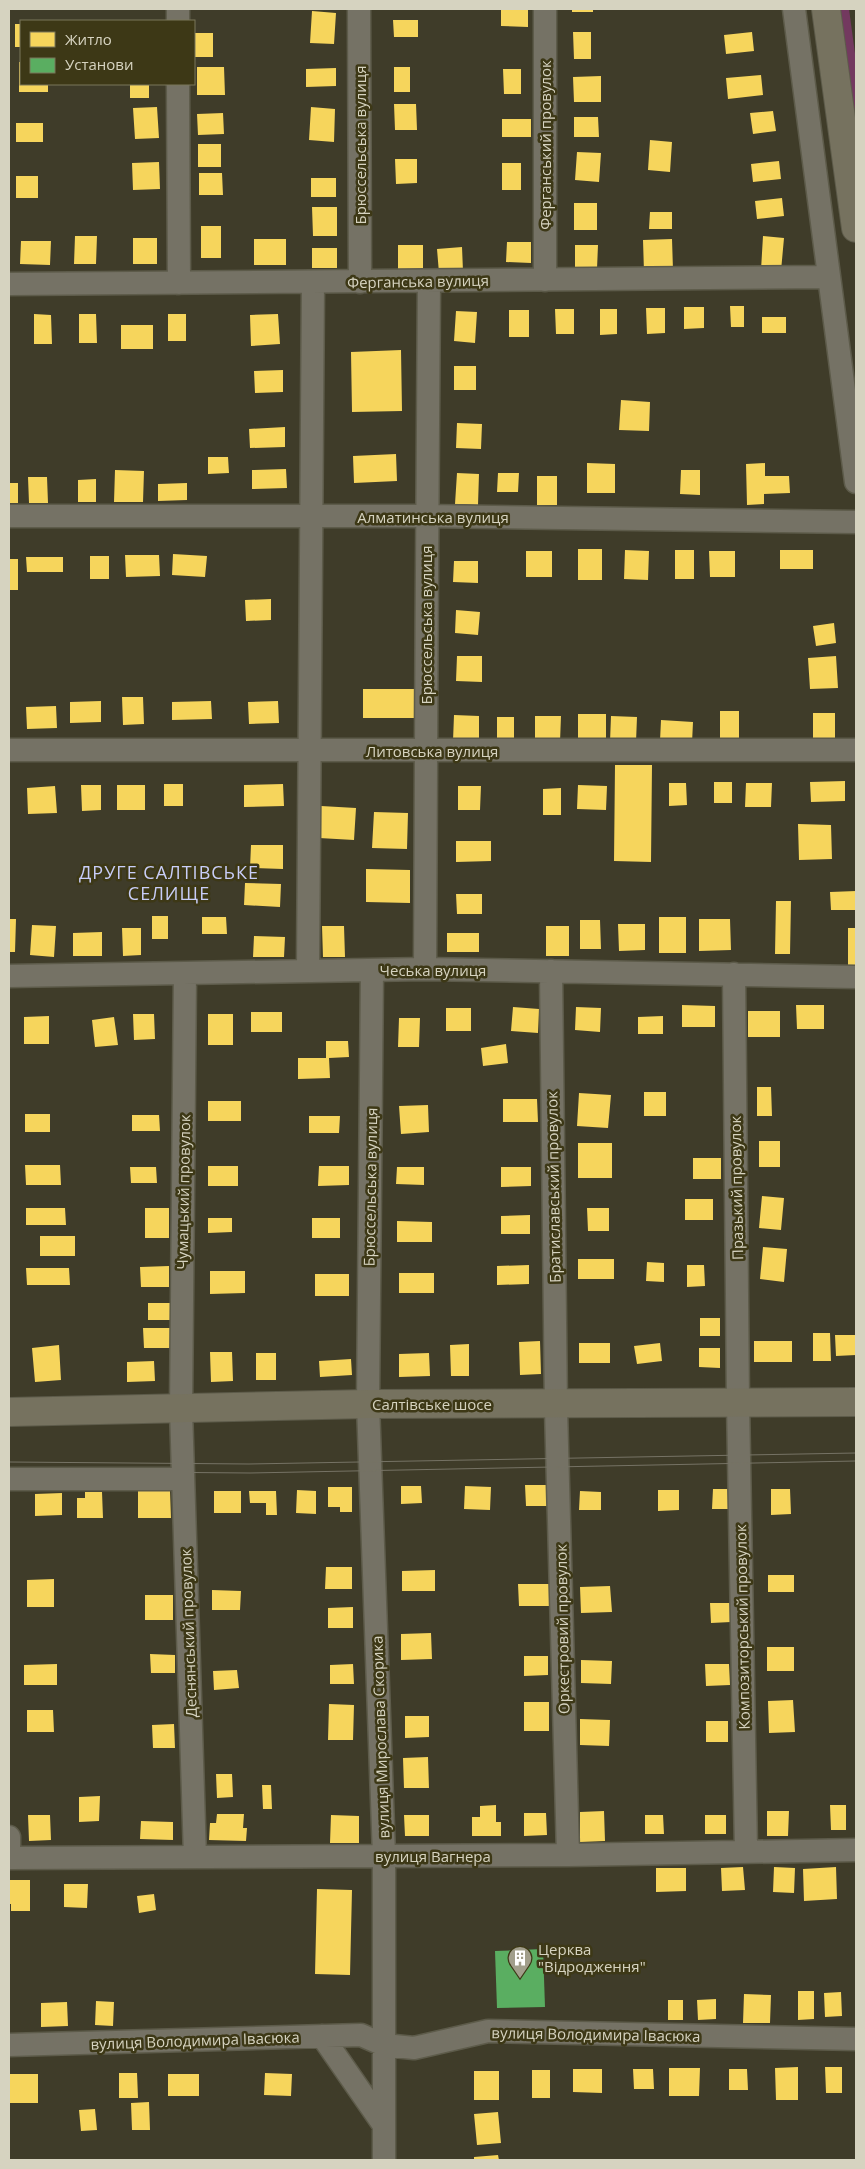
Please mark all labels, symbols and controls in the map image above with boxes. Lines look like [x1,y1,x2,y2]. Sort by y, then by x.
legend [20,20,195,85]
text: Житло [65,29,112,49]
text: Установи [65,54,134,74]
street label: Ферганський провулок [535,60,555,230]
street label: Брюссельська вулиця [350,66,370,224]
street label: Ферганська вулиця [347,270,489,292]
street label: Алматинська вулиця [357,507,509,527]
street label: Брюссельська вулиця [416,546,436,704]
street label: Литовська вулиця [366,741,498,761]
district label: ДРУГЕ САЛТІВСЬКЕ СЕЛИЩЕ [79,860,259,905]
street label: Чеська вулиця [380,960,486,980]
street label: Братиславський провулок [541,1091,565,1283]
street label: Брюссельська вулиця [359,1107,381,1267]
street label: Чумацький провулок [172,1114,194,1270]
street label: Празький провулок [725,1115,747,1260]
street label: Салтівське шосе [372,1394,492,1414]
street label: Композиторський провулок [730,1524,754,1730]
street label: Оркестровий провулок [551,1544,573,1714]
street label: Деснянський провулок [175,1548,201,1718]
street label: вулиця Мирослава Скорика [366,1635,394,1839]
street label: вулиця Вагнера [375,1846,491,1866]
place label: Церква "Відродження" [538,1939,646,1976]
building icon: Церква "Відродження" [507,1945,533,1979]
street label: вулиця Володимира Івасюка [491,2022,701,2046]
street label: вулиця Володимира Івасюка [90,2026,300,2054]

